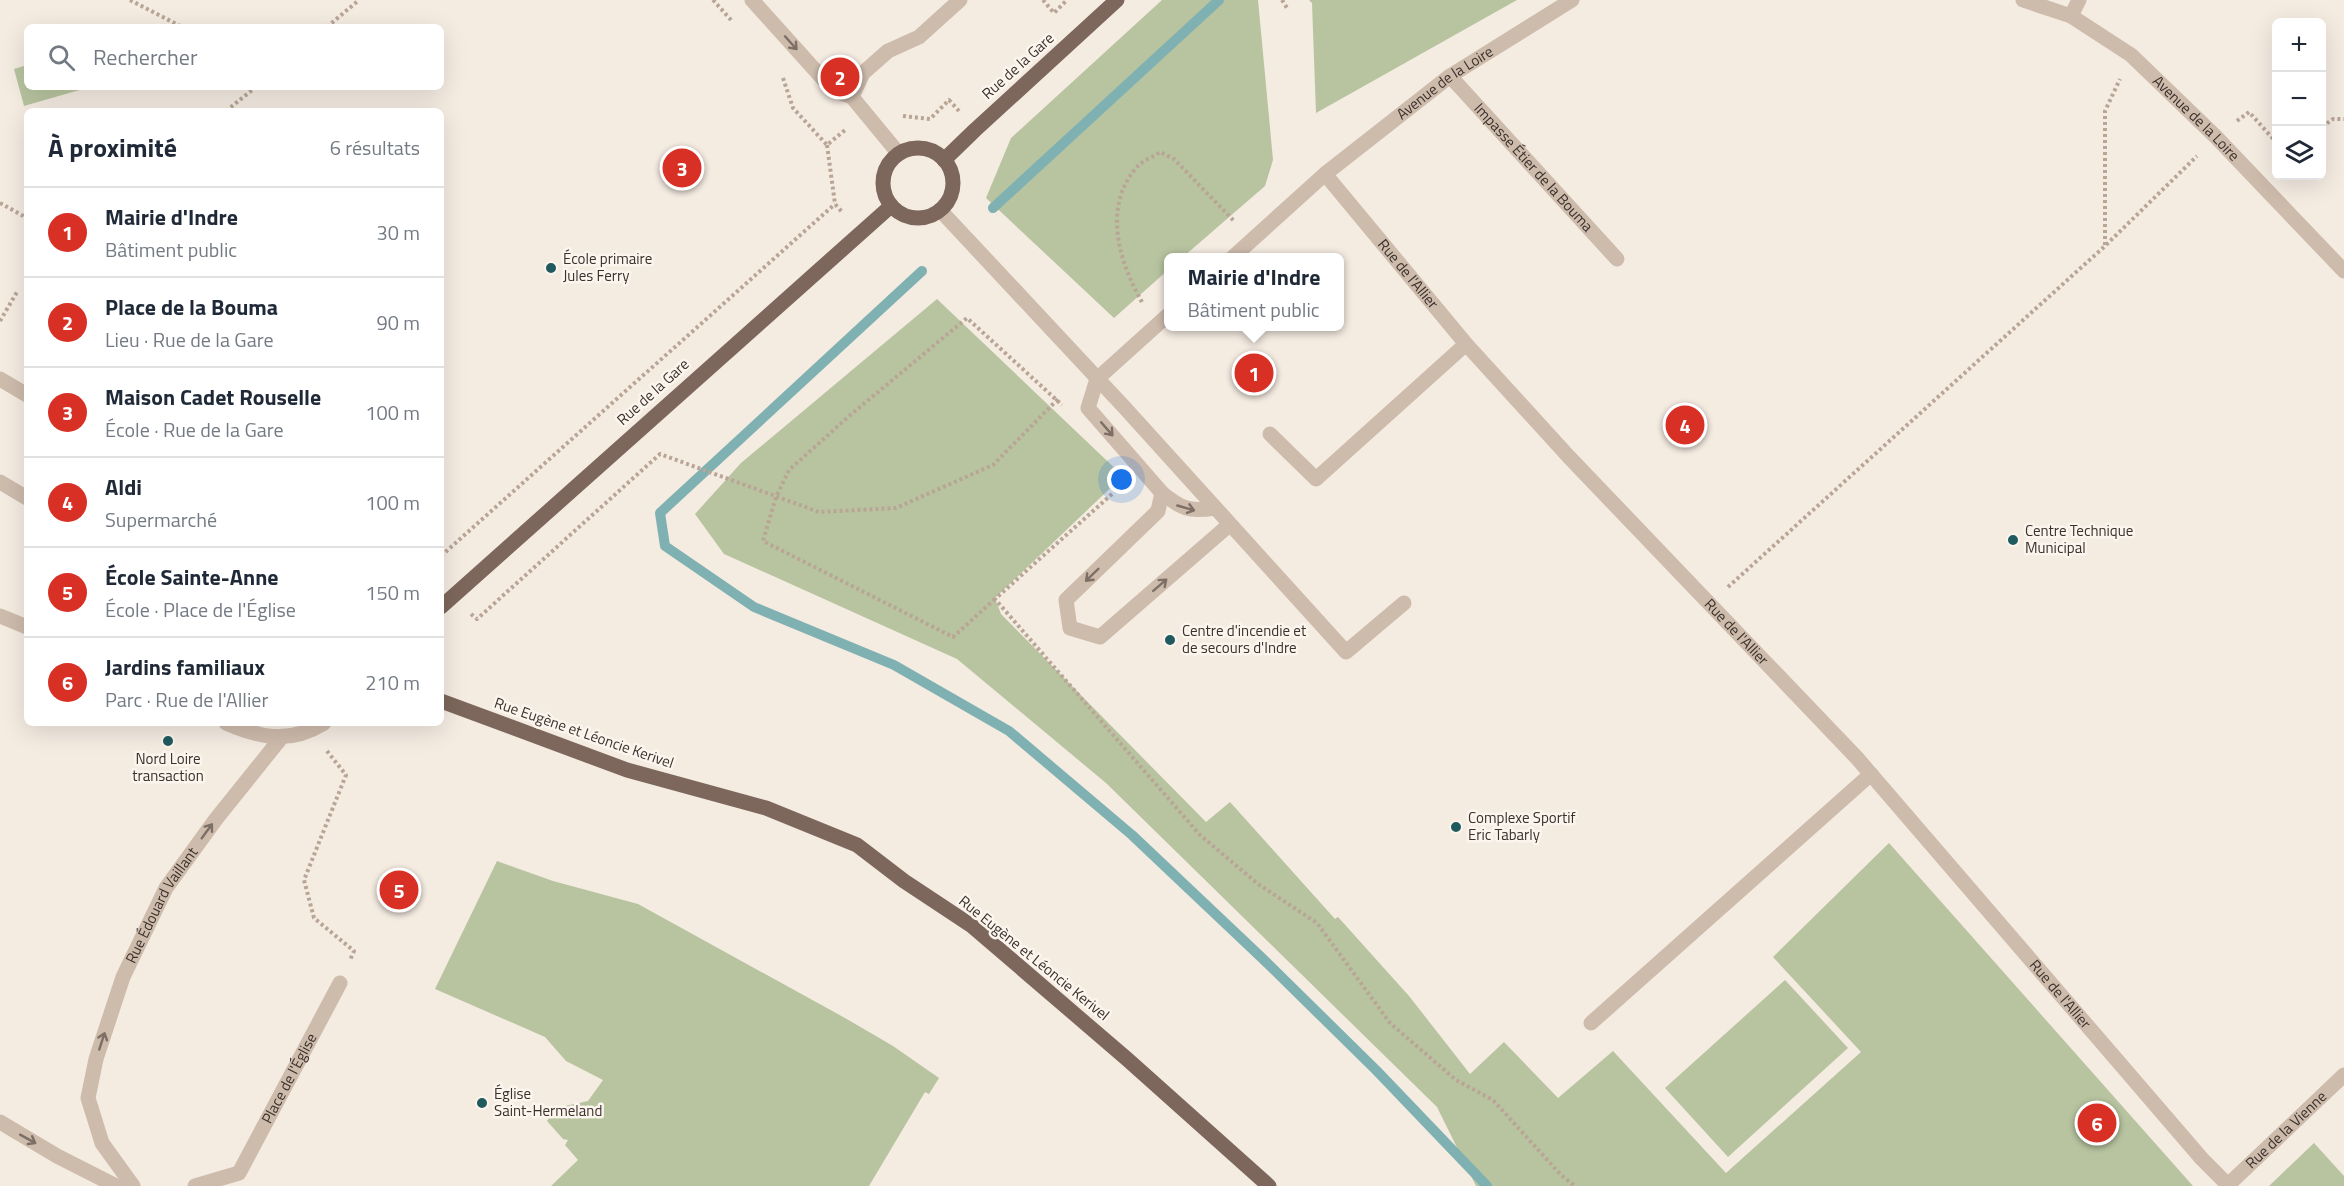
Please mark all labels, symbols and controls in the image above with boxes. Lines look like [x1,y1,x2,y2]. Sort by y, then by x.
map controls [2272,18,2326,180]
button: + [2272,18,2326,72]
search box [24,24,444,90]
street label: Rue de la Gare [976,27,1059,104]
one-way arrow [784,36,798,51]
text: Rechercher [93,40,198,74]
street label: Avenue de la Loire [1391,40,1497,125]
icon: search [45,41,78,74]
pin: 2 [820,54,860,100]
street label: Avenue de la Loire [2148,70,2245,166]
button: − [2272,72,2326,126]
street label: Impasse Étier de la Bouma [1469,98,1599,237]
button: layers [2272,126,2326,180]
text: À proximité [48,128,177,167]
text: 6 résultats [330,132,420,163]
pin: 3 [662,146,702,190]
text: Mairie d'Indre [105,200,238,234]
text: 1 [62,217,73,248]
text: 30 m [376,217,420,248]
text: Bâtiment public [105,234,237,265]
street label: Rue de l'Allier [1372,234,1444,314]
place label: École primaire Jules Ferry [563,247,652,287]
popup [1164,253,1344,331]
text: Mairie d'Indre [1188,260,1321,294]
marker: École primaire Jules Ferry [544,261,558,275]
text: Place de la Bouma [105,290,278,324]
text: Bâtiment public [1188,294,1320,325]
text: 2 [62,307,73,338]
text: 90 m [376,307,420,338]
text: Lieu · Rue de la Gare [105,324,273,355]
pin: 1 [1234,350,1274,395]
street label: Rue de la Gare [611,353,694,430]
text: Maison Cadet Rouselle [105,380,321,414]
text: 3 [62,397,73,428]
text: 100 m [365,397,420,428]
pin: 4 [1666,402,1704,448]
text: École · Rue de la Gare [105,414,284,445]
one-way arrow [1100,422,1114,437]
your location [1107,465,1136,494]
text: Aldi [105,470,142,504]
text: 4 [62,487,73,518]
text: 100 m [365,487,420,518]
one-way arrow [1177,503,1196,514]
text: Supermarché [105,504,217,535]
place label: Centre Technique Municipal [2025,519,2133,559]
marker: Centre Technique Municipal [2006,533,2020,547]
text: École Sainte-Anne [105,560,279,594]
one-way arrow [1084,568,1099,583]
text: 5 [62,577,73,608]
text: 150 m [365,577,420,608]
one-way arrow [1152,578,1167,592]
street label: Rue de l'Allier [1699,593,1774,670]
text: École · Place de l'Église [105,594,296,625]
place label: Centre d'incendie et de secours d'Indre [1182,619,1307,659]
marker: Centre d'incendie et de secours d'Indre [1163,633,1177,647]
text: Jardins familiaux [105,650,265,684]
text: 6 [62,667,73,698]
text: 210 m [365,667,420,698]
text: Parc · Rue de l'Allier [105,684,268,715]
street label: Rue Eugène et Léoncie Kerivel [491,691,677,774]
marker: Nord Loire transaction [161,734,175,748]
place label: Nord Loire transaction [132,747,204,787]
place label: Complexe Sportif Eric Tabarly [1468,806,1576,846]
marker: Complexe Sportif Eric Tabarly [1449,820,1463,834]
one-way arrow [201,823,213,839]
street label: Rue Édouard Vaillant [119,841,204,967]
pin: 5 [380,868,418,912]
street label: Rue Eugène et Léoncie Kerivel [954,889,1115,1026]
street label: Rue de l'Allier [2024,954,2097,1034]
street label: Place de l'Église [255,1029,322,1128]
one-way arrow [97,1032,108,1051]
place label: Église Saint-Hermeland [494,1082,602,1122]
street label: Rue de la Vienne [2240,1085,2332,1174]
marker: Église Saint-Hermeland [475,1096,489,1110]
pin: 6 [2078,1100,2116,1146]
one-way arrow [19,1133,36,1145]

